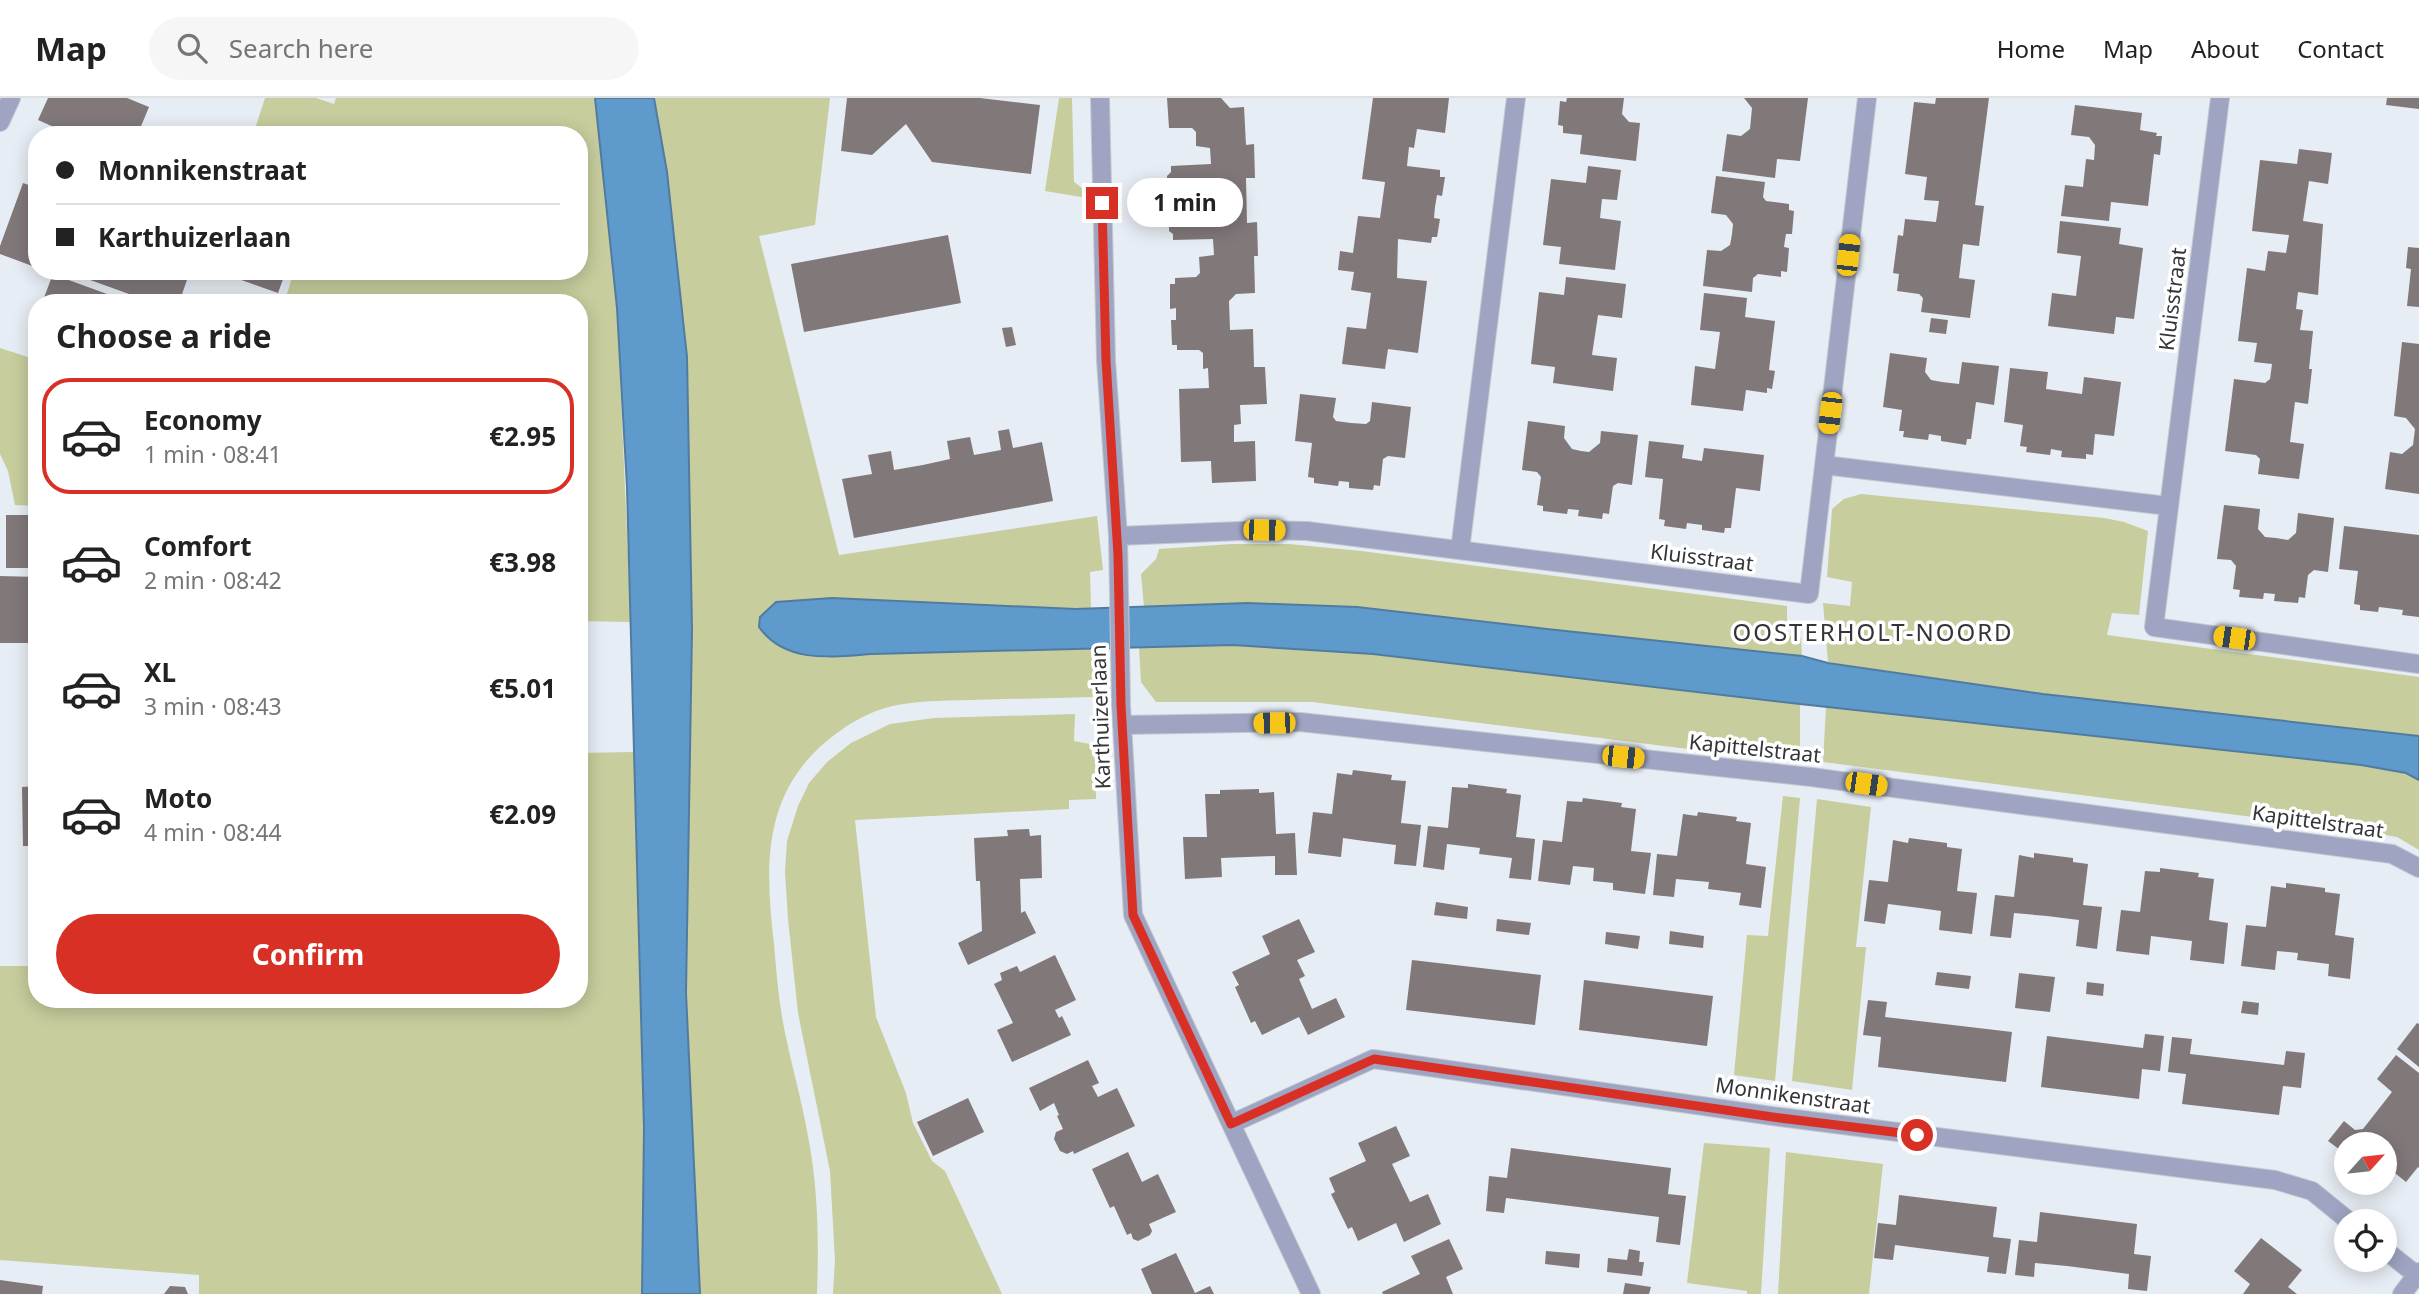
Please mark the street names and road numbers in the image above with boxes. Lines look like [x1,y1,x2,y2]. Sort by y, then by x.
street label: Kluisstraat [2152,245,2192,352]
street label: Kluisstraat [1649,537,1756,577]
street label: Karthuizerlaan [1083,644,1117,790]
street label: Kapittelstraat [1688,727,1823,769]
street label: Kapittelstraat [2250,798,2386,844]
street label: Monnikenstraat [1714,1070,1873,1120]

